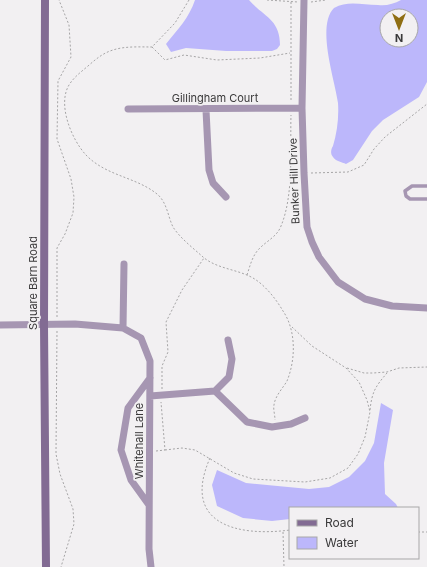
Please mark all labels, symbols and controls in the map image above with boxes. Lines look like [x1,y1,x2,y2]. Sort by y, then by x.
north arrow [379,8,419,48]
text: N [395,31,403,45]
street label: Gillingham Court [172,91,259,105]
street label: Bunker Hill Drive [286,138,302,224]
street label: Square Barn Road [26,236,40,330]
street label: Whitehall Lane [132,403,146,479]
legend [289,507,419,559]
text: Road [325,515,354,530]
text: Water [325,535,359,550]

